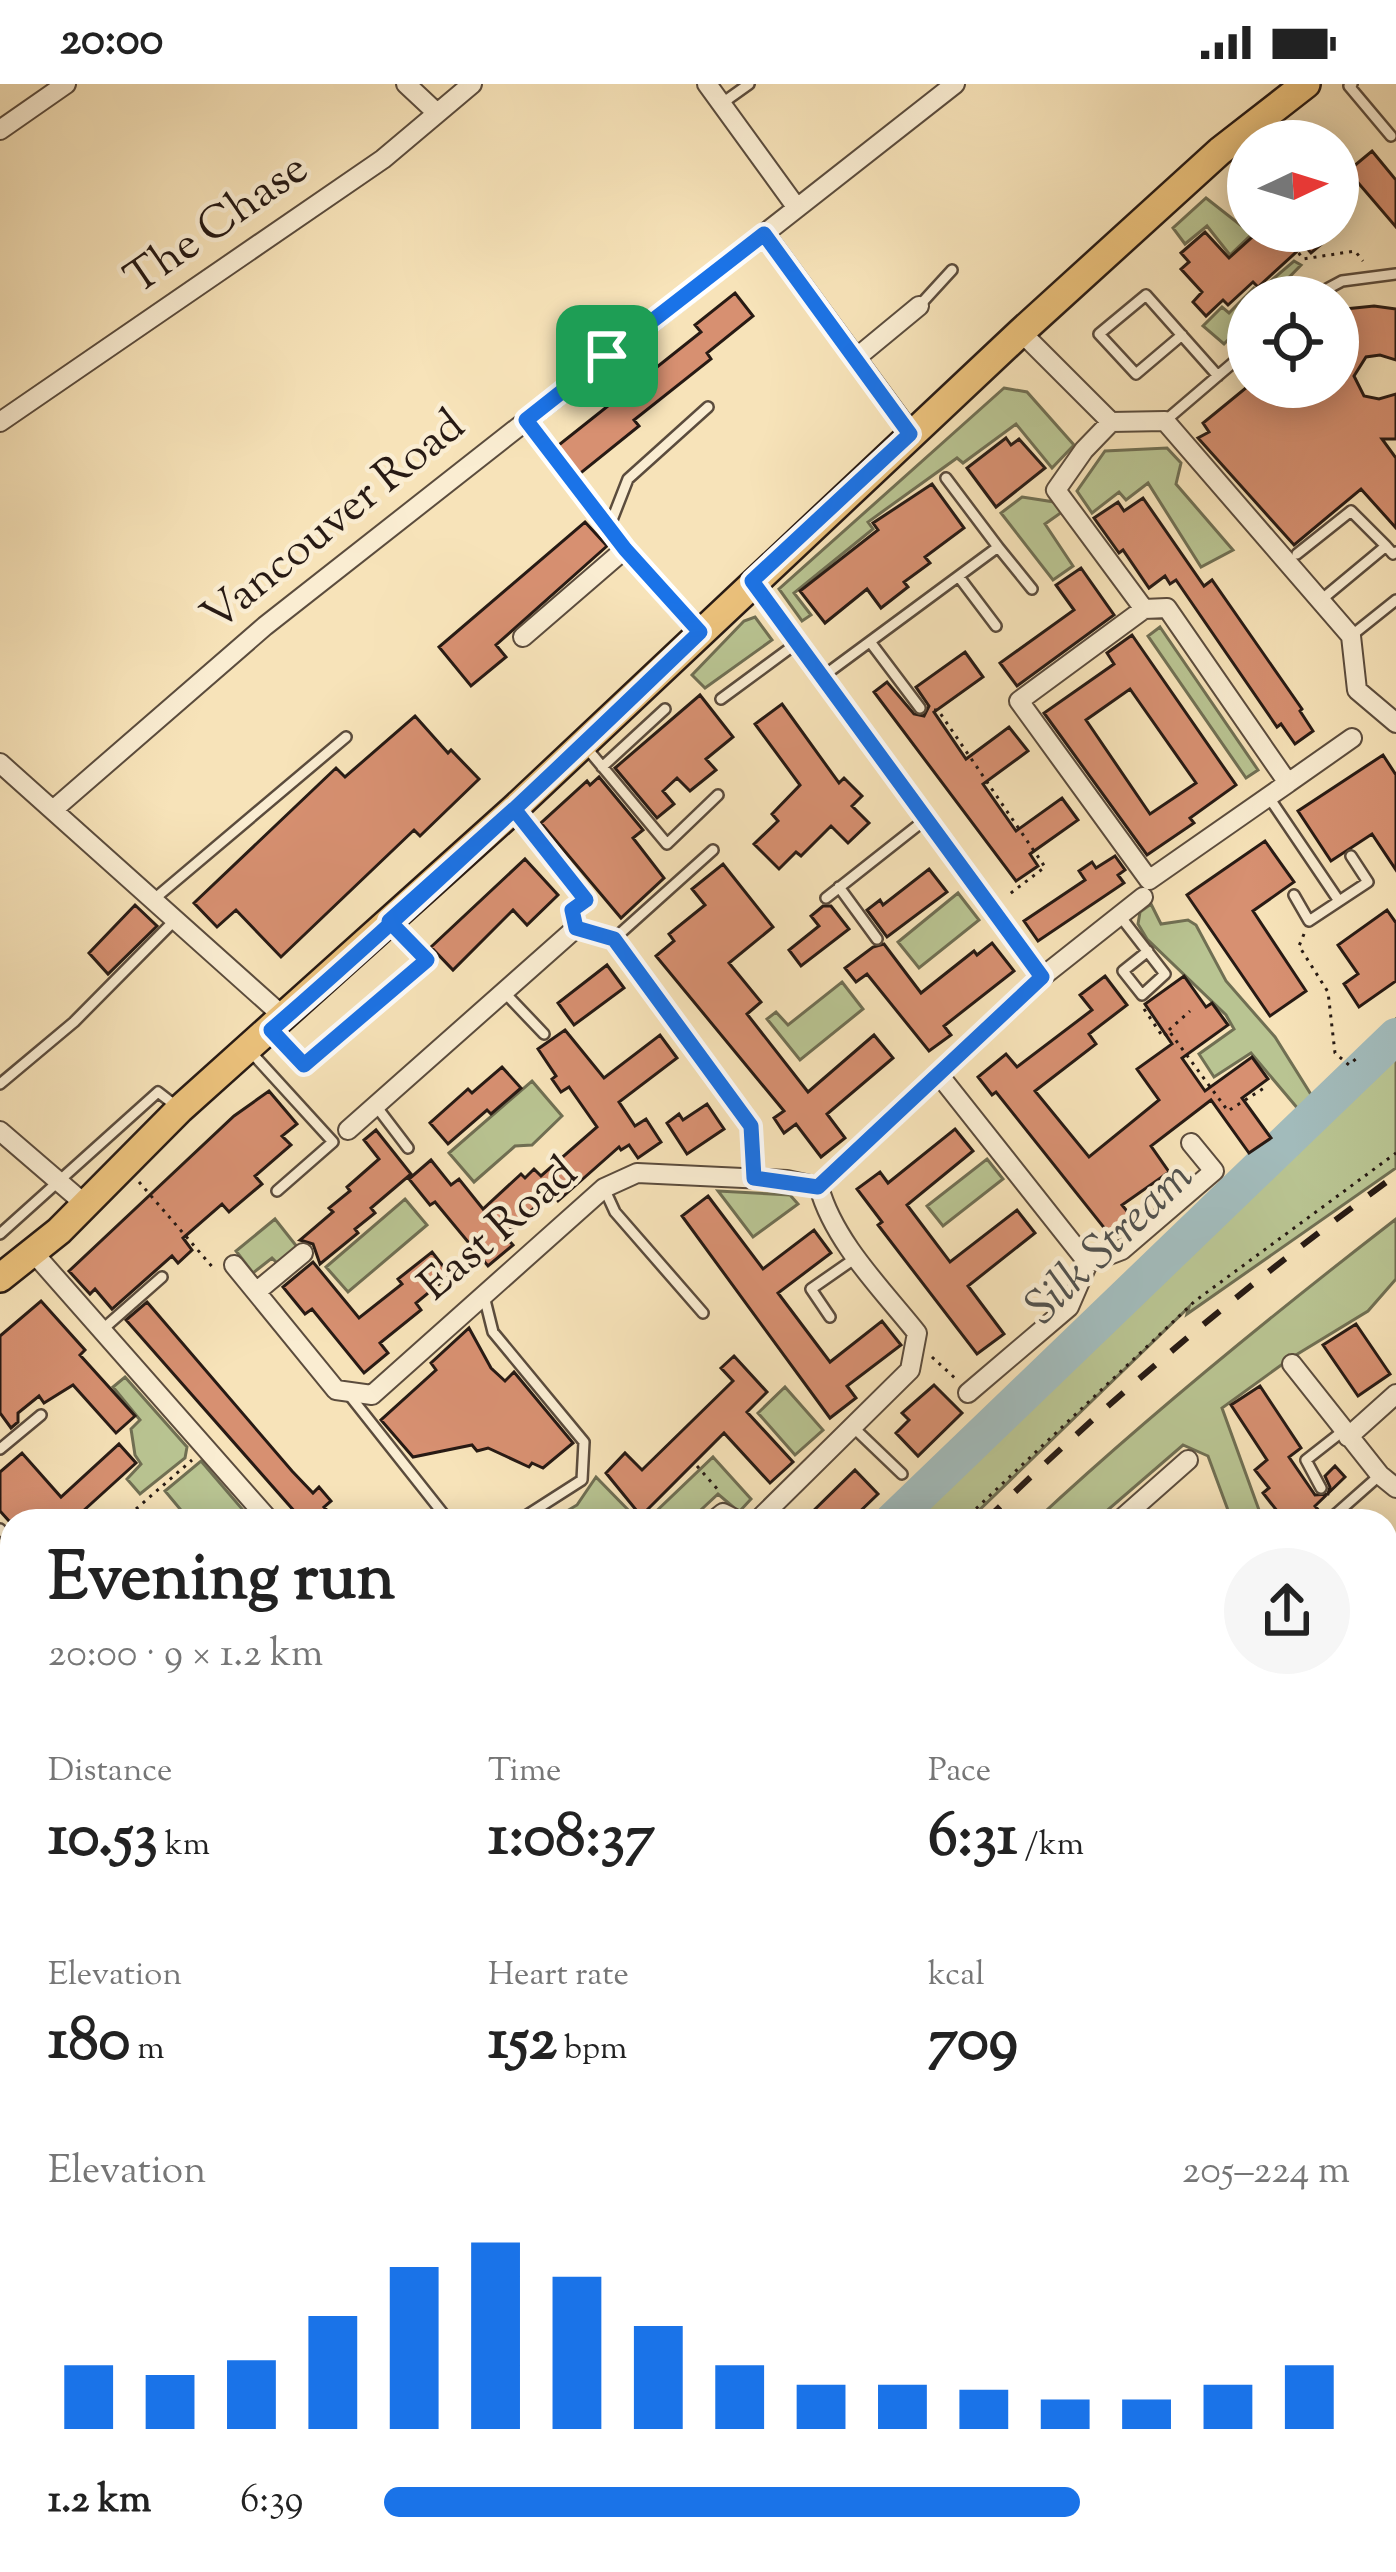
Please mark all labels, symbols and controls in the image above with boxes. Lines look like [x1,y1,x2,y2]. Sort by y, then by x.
text: 20:00 [60,10,163,75]
north arrow [1227,120,1359,252]
map controls [1227,120,1359,408]
street label: The Chase [113,139,323,313]
button: locate [1227,276,1359,408]
pin [556,305,658,407]
icon: arrive [574,323,640,389]
street label: Vancouver Road [189,396,481,650]
street label: East Road [406,1144,594,1318]
water label: Silk Stream [1011,1146,1211,1342]
text: Evening run [48,1535,395,1630]
button: share [1224,1548,1350,1674]
text: 20:00 · 9 × 1.2 km [48,1628,323,1684]
text: Distance [48,1748,172,1796]
text: Time [488,1748,561,1796]
text: Pace [928,1748,991,1796]
text: 10.53 [48,1796,158,1883]
text: 1:08:37 [488,1796,655,1883]
text: 6:31 [928,1796,1017,1883]
text: km [158,1822,210,1870]
text: /km [1017,1822,1084,1870]
text: Elevation [48,1952,182,2000]
text: Heart rate [488,1952,629,2000]
text: kcal [928,1952,985,2000]
text: 180 [48,2000,130,2087]
text: 152 [488,2000,557,2087]
text: 709 [928,2000,1018,2087]
text: m [130,2026,164,2074]
text: bpm [557,2026,627,2074]
text: Elevation [48,2145,206,2201]
text: 205–224 m [1182,2145,1350,2201]
text: 1.2 km [48,2474,151,2530]
text: 6:39 [240,2474,304,2530]

